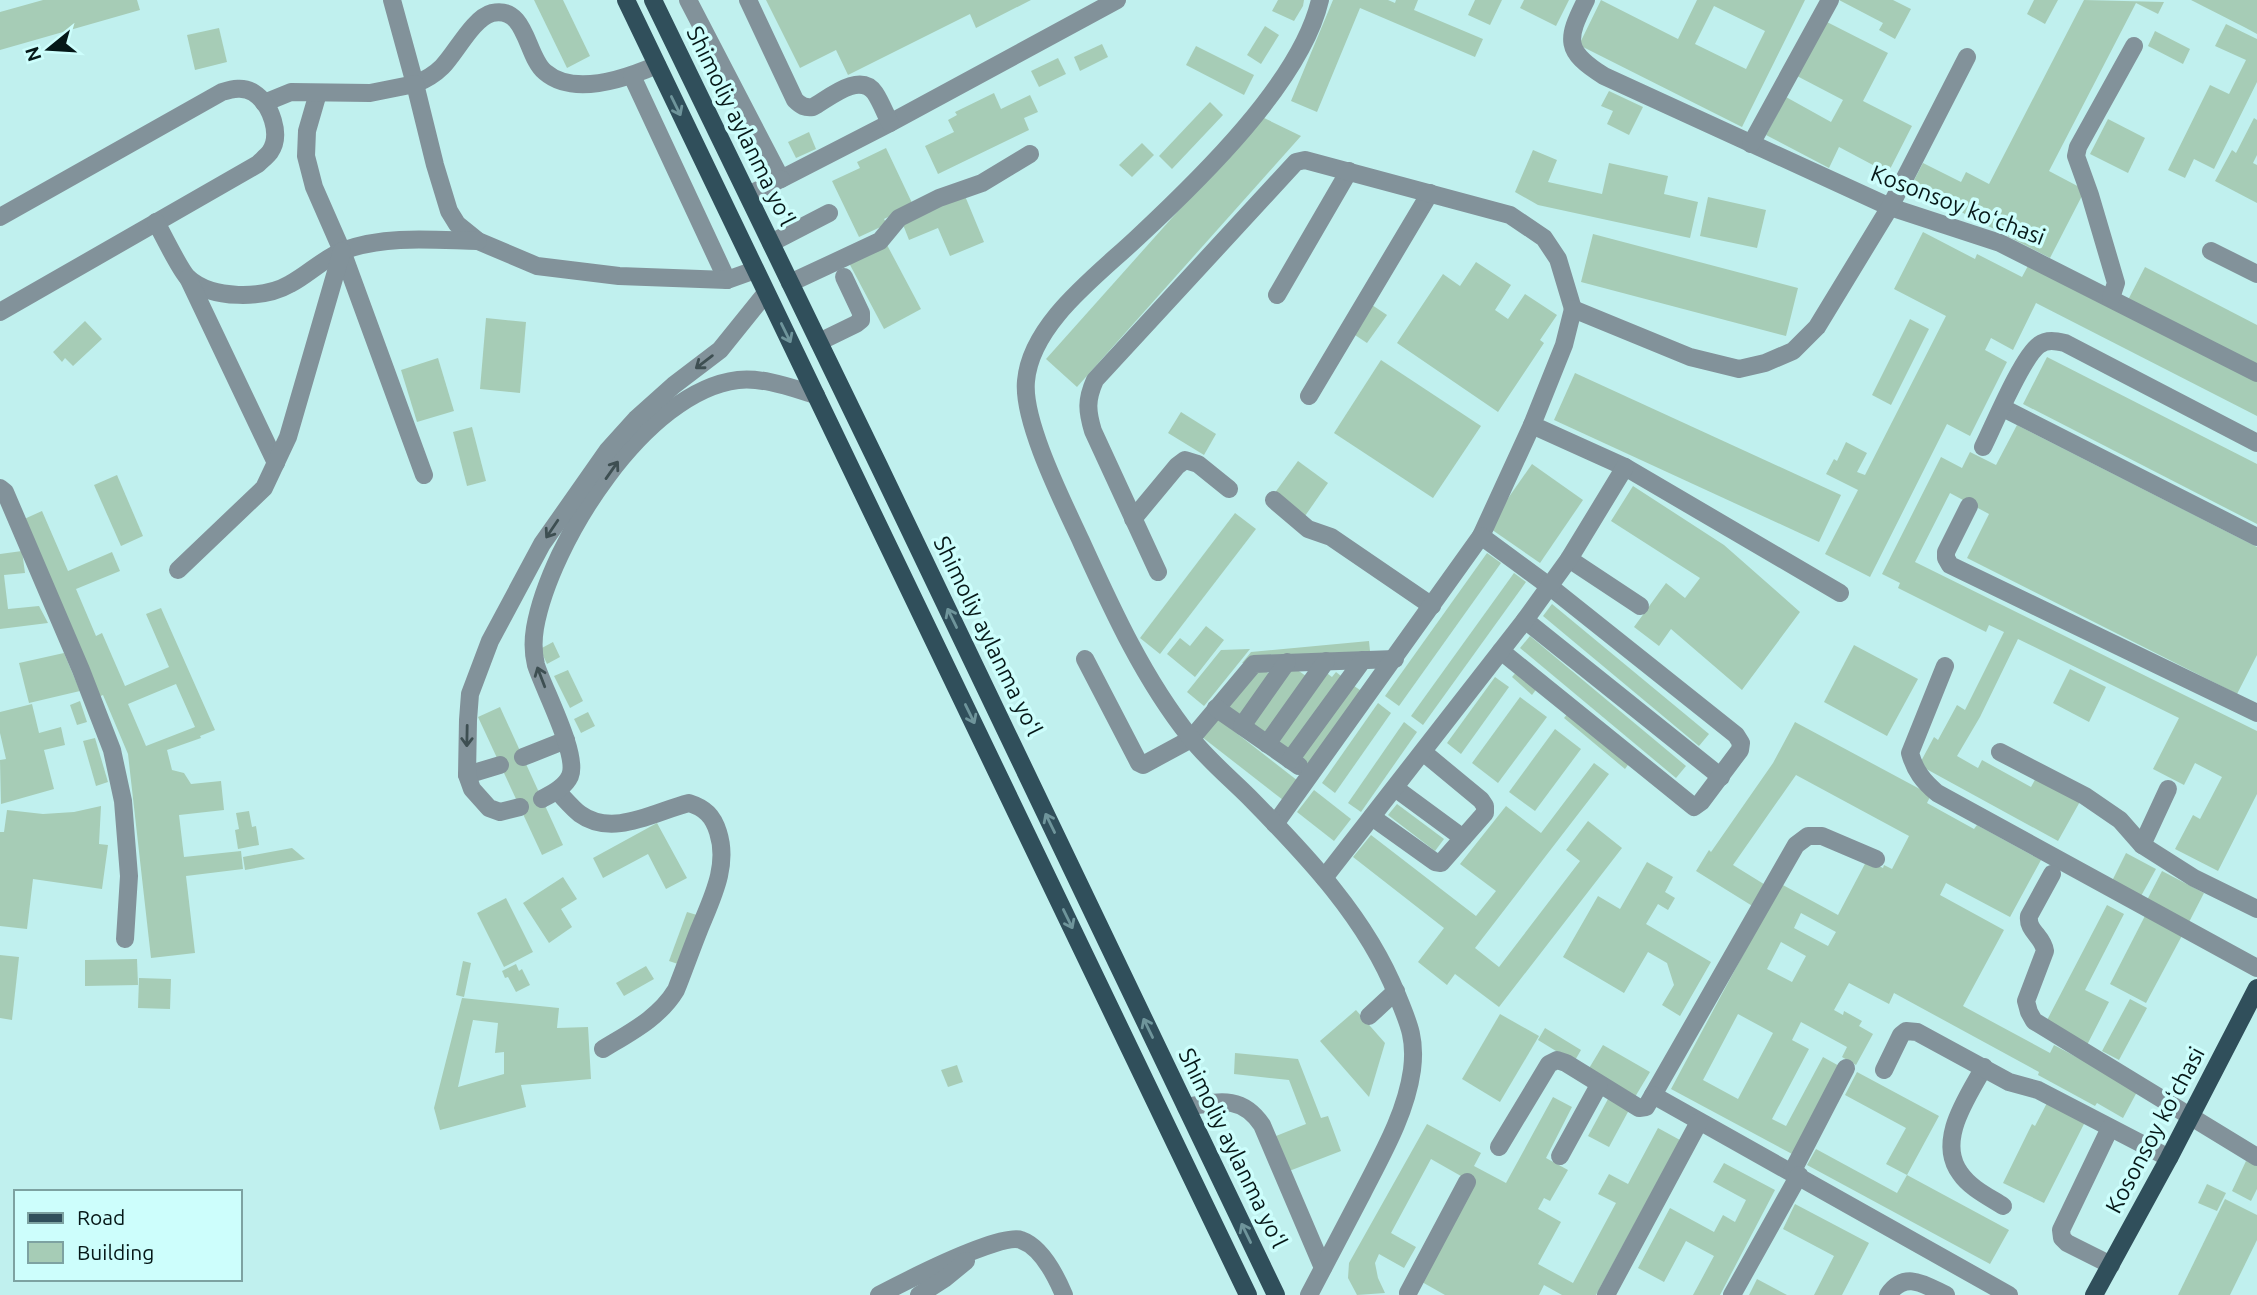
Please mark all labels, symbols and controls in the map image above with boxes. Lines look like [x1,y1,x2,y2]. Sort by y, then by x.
north arrow [14,14,84,84]
street label: Shimoliy aylanma yoʻl [682,22,801,229]
text: N [20,44,45,64]
one-way arrow [670,95,684,116]
street label: Kosonsoy koʻchasi [1868,160,2049,249]
one-way arrow [779,322,793,343]
one-way arrow [696,354,714,369]
one-way arrow [604,461,619,480]
one-way arrow [545,519,559,538]
street label: Shimoliy aylanma yoʻl [929,532,1048,739]
one-way arrow [945,608,958,629]
one-way arrow [533,666,546,688]
one-way arrow [963,703,977,724]
one-way arrow [461,725,474,748]
one-way arrow [1043,813,1056,834]
one-way arrow [1062,908,1075,930]
one-way arrow [1141,1018,1154,1039]
street label: Kosonsoy koʻchasi [2100,1042,2209,1217]
street label: Shimoliy aylanma yoʻl [1174,1044,1293,1251]
legend [14,1190,242,1281]
text: Road [77,1205,125,1229]
one-way arrow [1239,1223,1253,1244]
text: Building [77,1240,154,1264]

